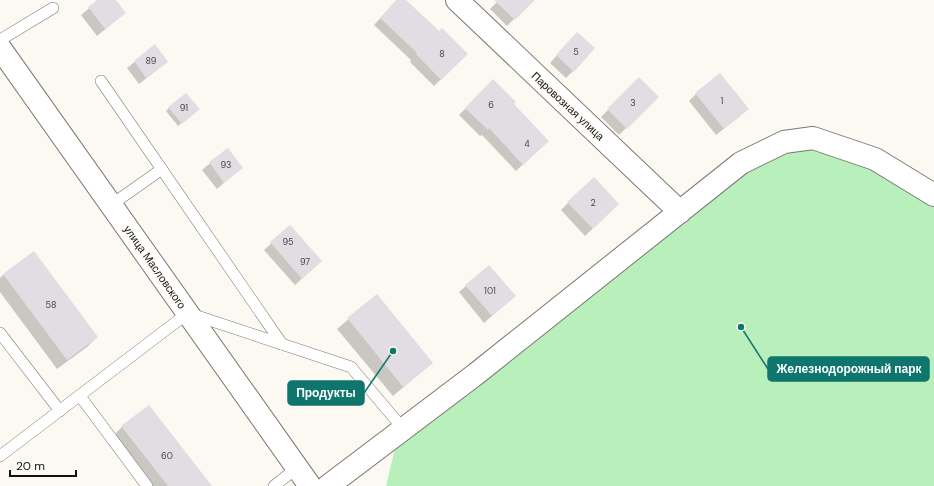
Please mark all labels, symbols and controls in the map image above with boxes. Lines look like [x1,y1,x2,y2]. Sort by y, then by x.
house number: 5 [573,46,579,58]
house number: 8 [439,48,445,60]
house number: 89 [146,55,157,67]
street label: Паровозная улица [529,69,608,144]
house number: 1 [721,95,724,107]
house number: 3 [630,97,636,109]
house number: 6 [488,99,494,111]
house number: 91 [180,102,188,114]
house number: 4 [524,138,530,150]
house number: 93 [221,159,231,171]
house number: 2 [590,197,596,209]
street label: улица Масловского [121,222,189,312]
house number: 95 [282,236,294,248]
house number: 97 [300,256,310,268]
house number: 101 [484,285,496,297]
house number: 58 [46,299,56,311]
callout: Железнодорожный парк [768,357,929,381]
text: Железнодорожный парк [776,361,922,377]
callout: Продукты [288,381,364,405]
text: Продукты [296,385,356,401]
house number: 60 [161,450,173,462]
scale bar [10,452,76,478]
text: 20 m [16,458,45,474]

